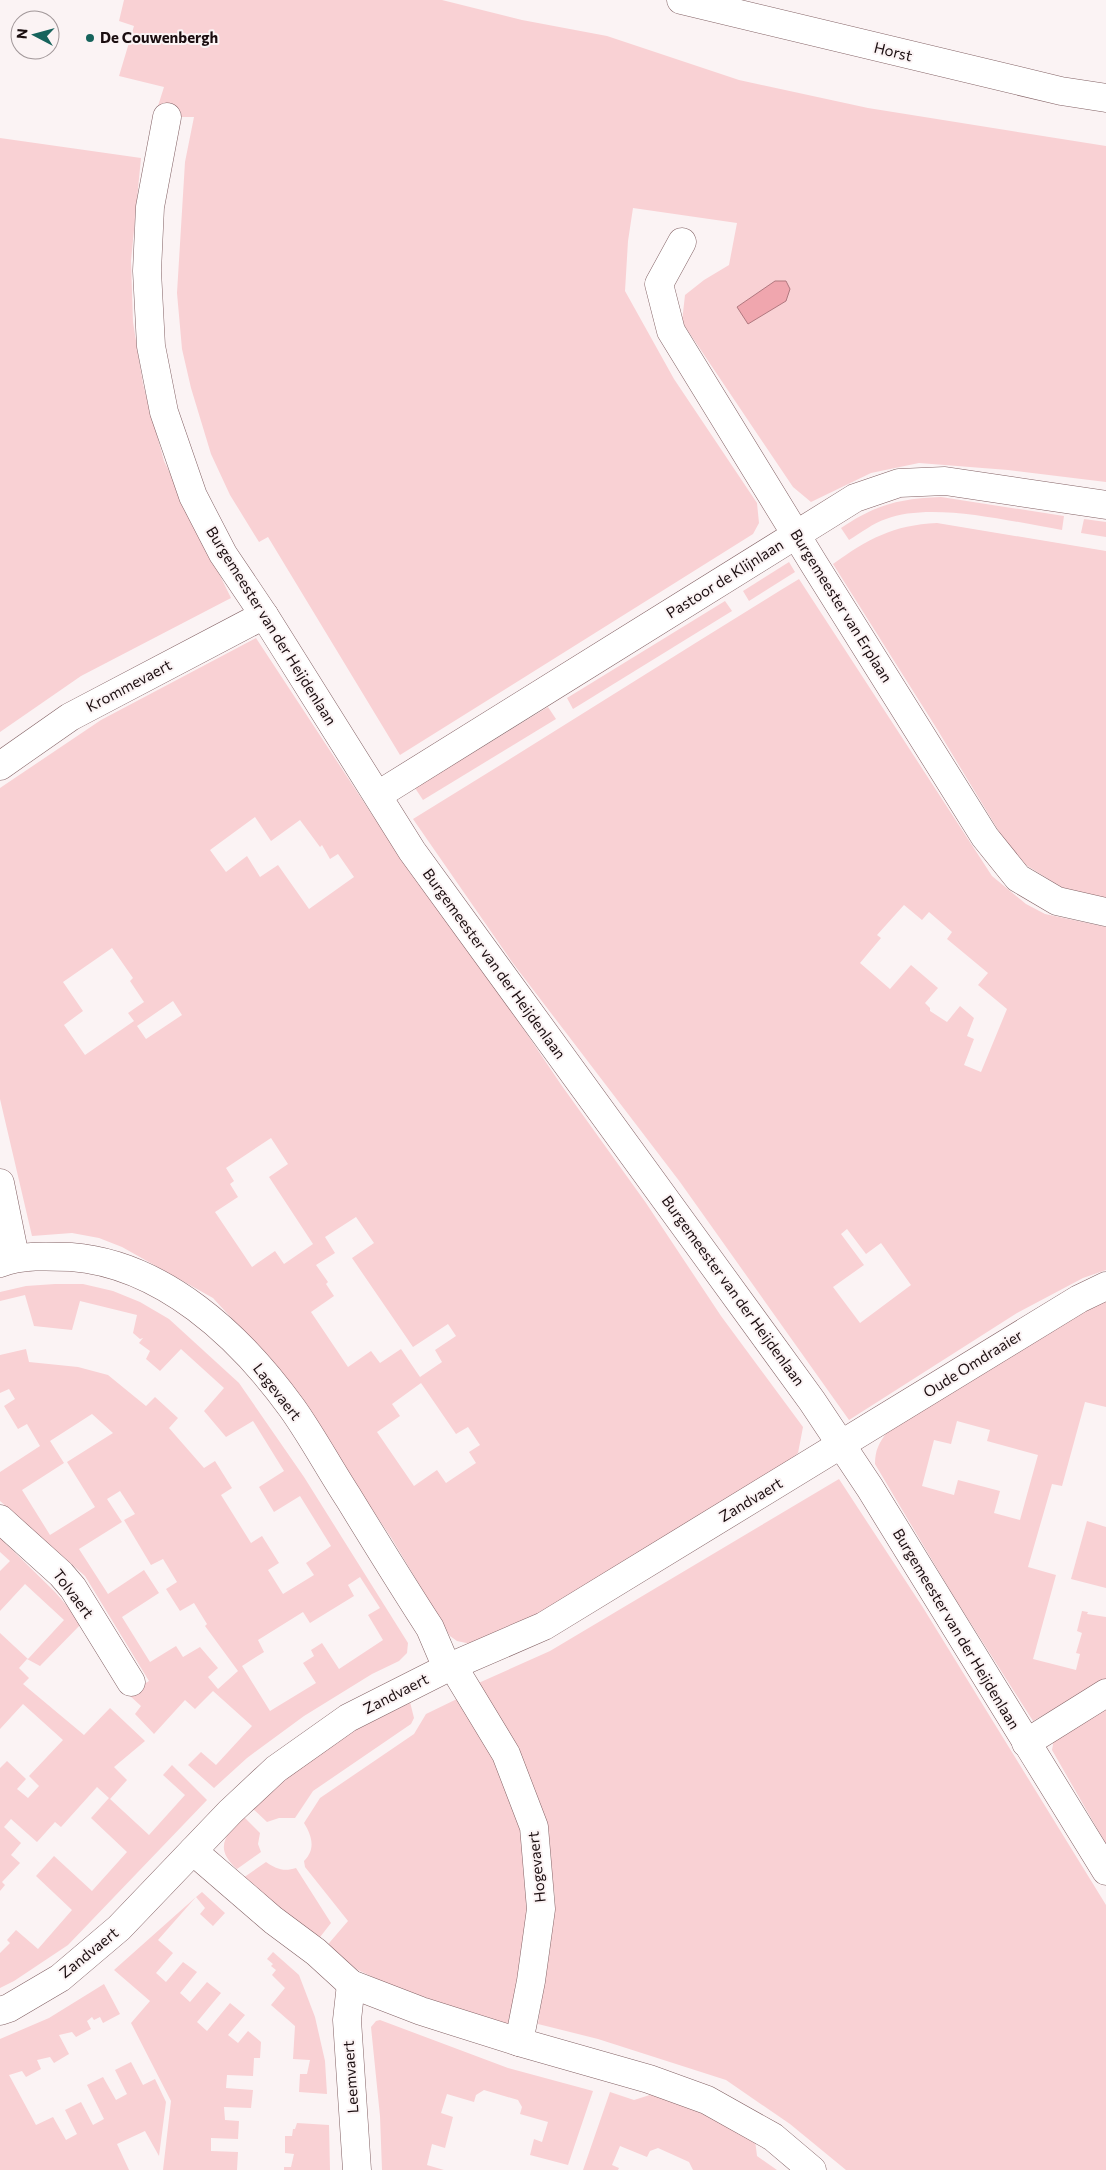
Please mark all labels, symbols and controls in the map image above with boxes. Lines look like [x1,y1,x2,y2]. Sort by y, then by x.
north arrow [10,10,60,60]
text: N [13,27,31,40]
place label: De Couwenbergh [100,28,218,46]
marker: De Couwenbergh [84,32,96,44]
street label: Horst [872,38,914,64]
street label: Burgemeester van der Heijdenlaan [203,523,341,728]
street label: Burgemeester van Erplaan [787,526,896,685]
street label: Pastoor de Klijnlaan [663,535,786,621]
street label: Krommevaert [83,655,174,715]
street label: Burgemeester van der Heijdenlaan [420,865,570,1062]
street label: Burgemeester van der Heijdenlaan [659,1192,809,1389]
street label: Oude Omdraaier [920,1325,1025,1401]
street label: Lagevaert [250,1359,306,1424]
street label: Zandvaert [716,1473,785,1525]
street label: Burgemeester van der Heijdenlaan [890,1525,1024,1732]
street label: Tolvaert [50,1565,98,1621]
street label: Zandvaert [360,1669,431,1717]
street label: Hogevaert [523,1831,549,1904]
street label: Zandvaert [55,1923,121,1981]
street label: Leemvaert [338,2040,362,2114]

